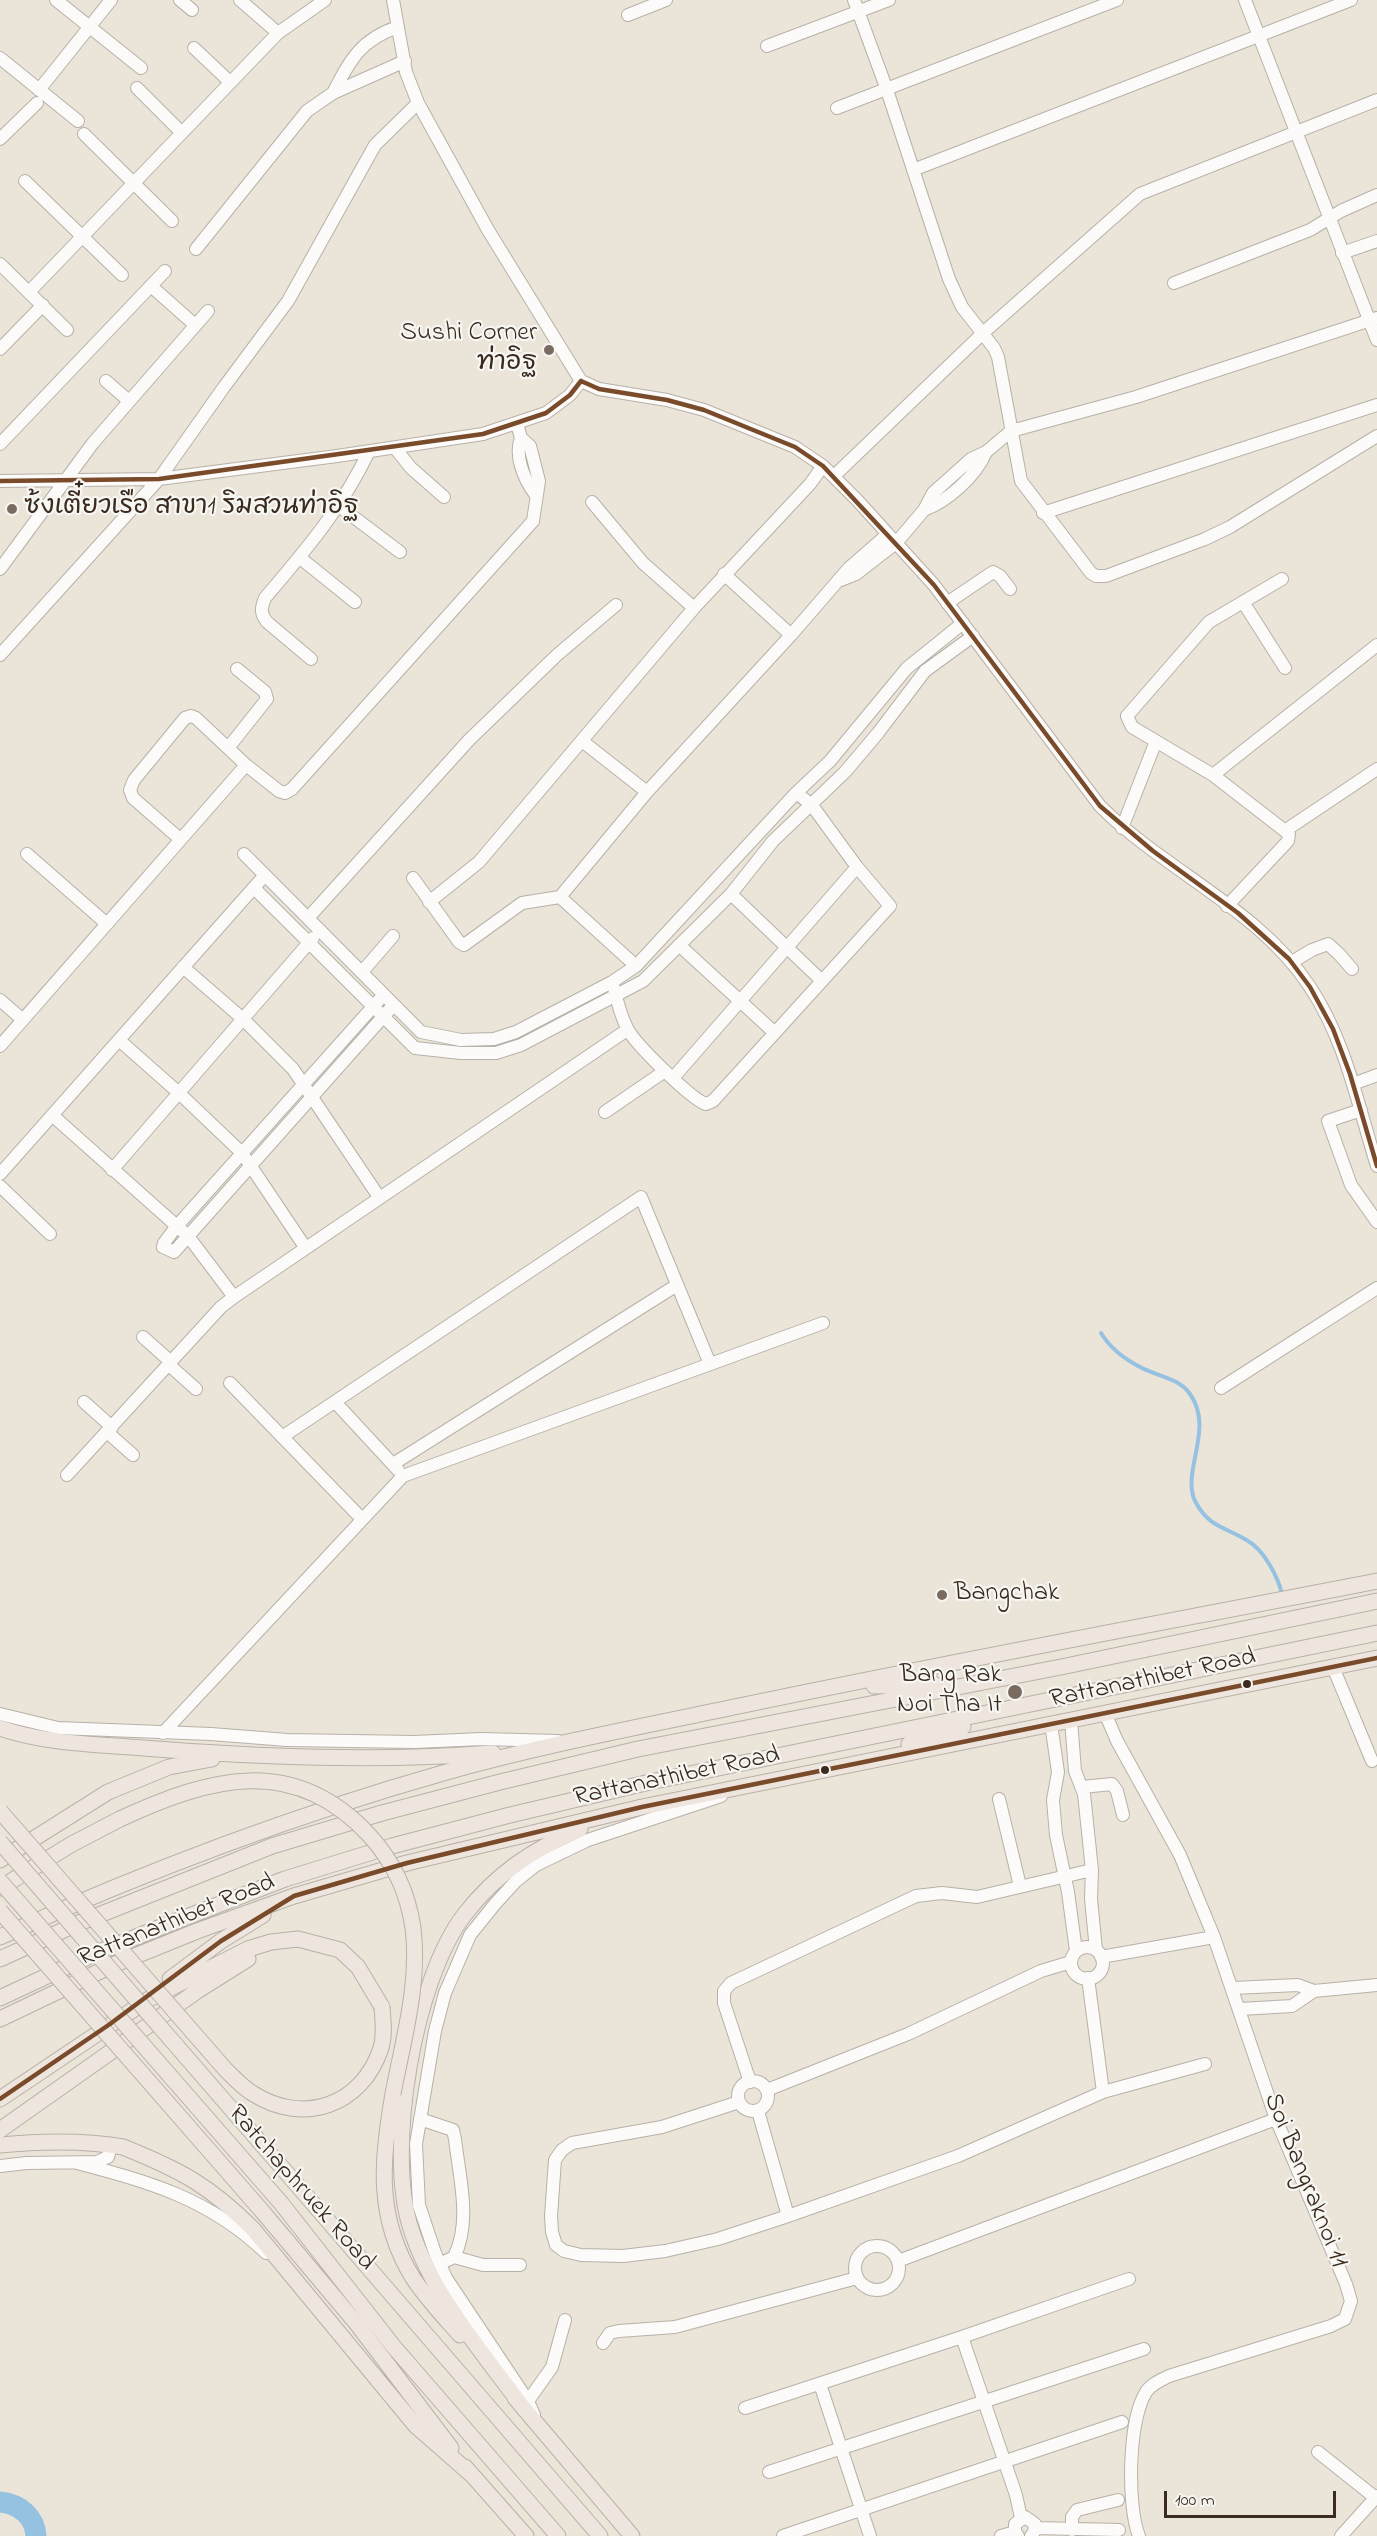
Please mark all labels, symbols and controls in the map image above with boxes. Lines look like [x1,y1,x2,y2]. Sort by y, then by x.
place label: Sushi Corner ท่าอิฐ [400,319,537,380]
marker: Sushi Corner ท่าอิฐ [542,343,556,357]
place label: ซ้งเตี๋ยวเรือ สาขา1 ริมสวนท่าอิฐ [24,493,359,525]
marker: ซ้งเตี๋ยวเรือ สาขา1 ริมสวนท่าอิฐ [5,502,19,516]
place label: Bangchak [954,1579,1059,1611]
marker: Bangchak [935,1588,949,1602]
street label: Rattanathibet Road [1047,1643,1259,1717]
place label: Bang Rak Noi Tha It [897,1661,1002,1722]
unlabelled marker [1241,1678,1253,1690]
marker: Bang Rak Noi Tha It [1006,1683,1024,1701]
street label: Rattanathibet Road [571,1741,783,1815]
unlabelled marker [819,1764,831,1776]
street label: Rattanathibet Road [74,1868,280,1976]
street label: Soi Bangraknoi 11 [1255,2089,1353,2273]
street label: Ratchaphruek Road [219,2100,381,2278]
scale bar [1167,2479,1340,2517]
text: 100 m [1175,2488,1215,2514]

